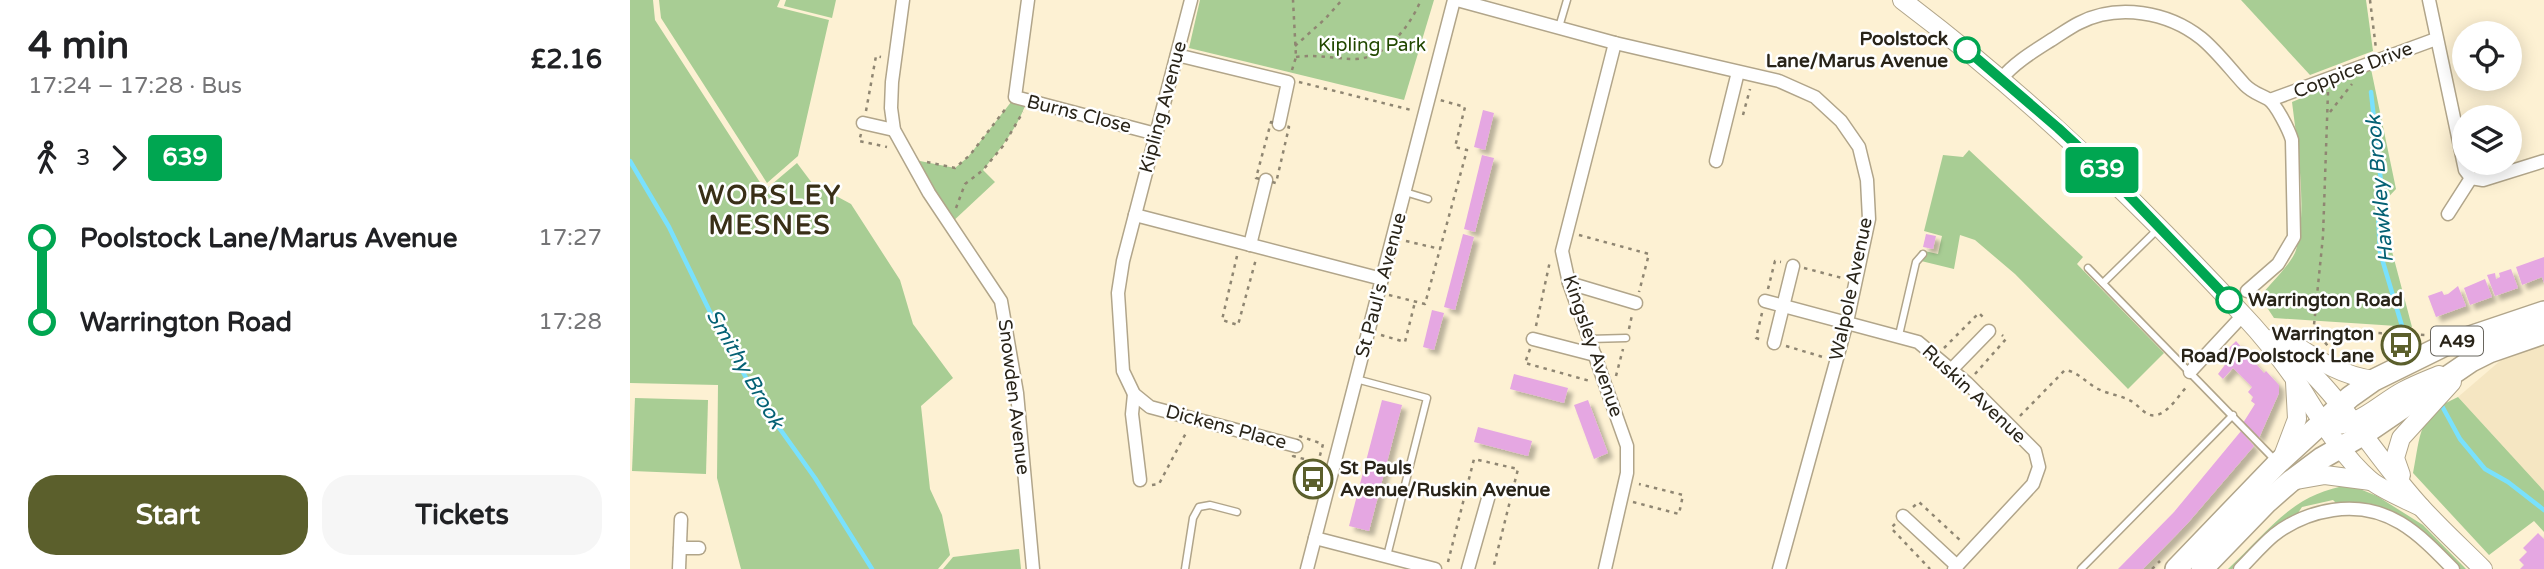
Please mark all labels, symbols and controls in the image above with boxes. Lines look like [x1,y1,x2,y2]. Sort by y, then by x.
map controls [2452,21,2522,175]
button: locate [2452,21,2522,91]
text: 4 min [28,23,129,69]
place label: Poolstock Lane/Marus Avenue [1766,28,1949,72]
park label: Kipling Park [1318,34,1426,56]
marker: Poolstock Lane/Marus Avenue [1954,37,1980,63]
street label: Coppice Drive [2290,37,2416,103]
street label: Kipling Avenue [1135,39,1191,175]
text: £2.16 [531,44,602,75]
text: 17:24 – 17:28 · Bus [28,72,242,100]
street label: Burns Close [1024,90,1134,138]
button: layers [2452,105,2522,175]
water label: Hawkley Brook [2361,112,2399,264]
icon: walk [28,139,66,177]
icon: forward [100,139,138,177]
text: 639 [162,143,208,172]
text: 3 [76,144,90,172]
line badge: 639 [2062,147,2142,193]
text: 639 [2079,155,2125,184]
district label: WORSLEY MESNES [698,180,842,241]
street label: St Paul's Avenue [1351,210,1411,360]
street label: Walpole Avenue [1825,215,1877,363]
text: Poolstock Lane/Marus Avenue [80,223,457,254]
text: 17:27 [538,224,602,252]
street label: Kingsley Avenue [1558,272,1628,420]
marker: Warrington Road [2216,287,2242,313]
place label: Warrington Road [2248,289,2403,312]
water label: Smithy Brook [701,305,790,435]
text: Warrington Road [80,307,292,338]
text: 17:28 [538,308,602,336]
street label: Snowden Avenue [994,318,1034,476]
place label: Warrington Road/Poolstock Lane [2180,323,2374,367]
bus stop icon: Warrington Road/Poolstock Lane [2380,324,2422,366]
road number: A49 [2431,326,2483,356]
street label: Ruskin Avenue [1918,340,2030,448]
street label: Dickens Place [1163,400,1289,454]
place label: St Pauls Avenue/Ruskin Avenue [1340,457,1550,501]
bus stop icon: St Pauls Avenue/Ruskin Avenue [1292,458,1334,500]
button: Start [28,475,308,555]
button: Tickets [322,475,602,555]

